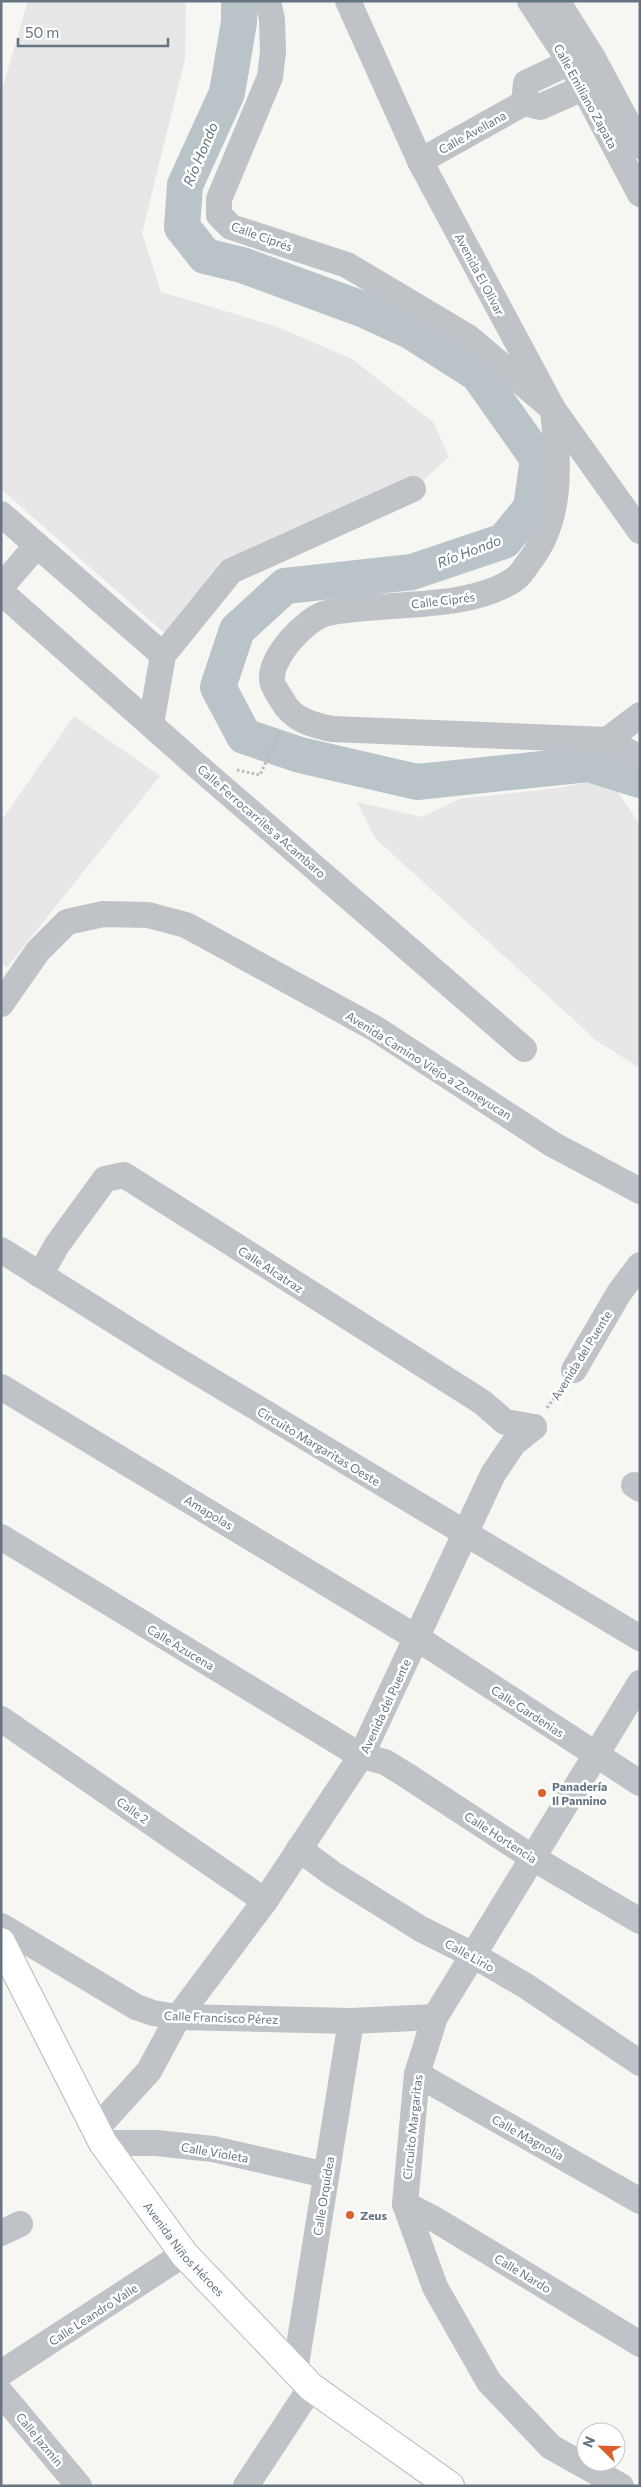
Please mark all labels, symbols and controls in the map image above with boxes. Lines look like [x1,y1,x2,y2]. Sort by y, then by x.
scale bar [18,15,168,47]
text: 50 m [25,23,59,41]
street label: Calle Emiliano Zapata [551,41,621,151]
street label: Calle Avellana [436,108,508,156]
water label: Río Hondo [179,120,221,188]
street label: Calle Ciprés [230,218,294,254]
street label: Avenida El Olivar [452,231,508,318]
water label: Río Hondo [435,531,503,571]
street label: Calle Ciprés [410,589,476,611]
street label: Calle Ferrocarriles a Acambaro [195,762,329,880]
street label: Avenida Camino Viejo a Zomeyucan [344,1008,514,1122]
street label: Calle Alcatraz [236,1243,306,1295]
street label: Avenida del Puente [548,1308,614,1402]
street label: Circuito Margaritas Oeste [255,1404,383,1488]
street label: Amapolas [182,1492,236,1532]
street label: Calle Azucena [145,1622,217,1672]
street label: Avenida del Puente [357,1656,413,1756]
street label: Calle Gardenias [489,1682,567,1740]
place label: Panadería Il Pannino [552,1779,607,1807]
marker: Panadería Il Pannino [536,1787,548,1799]
street label: Calle 2 [114,1794,152,1826]
street label: Calle Hortencia [462,1808,540,1866]
street label: Calle Lirio [443,1936,497,1974]
street label: Calle Francisco Pérez [164,2008,278,2026]
street label: Circuito Margaritas [400,2074,424,2180]
street label: Calle Magnolia [490,2112,566,2162]
street label: Calle Violeta [180,2139,250,2165]
street label: Calle Orquídea [310,2155,336,2237]
street label: Avenida Niños Héroes [141,2199,227,2299]
place label: Zeus [360,2208,387,2222]
marker: Zeus [344,2209,356,2221]
street label: Calle Nardo [492,2251,554,2295]
street label: Calle Leandro Valle [46,2280,140,2348]
street label: Calle Jazmín [13,2409,66,2469]
north arrow [576,2422,626,2472]
text: N [579,2434,598,2450]

